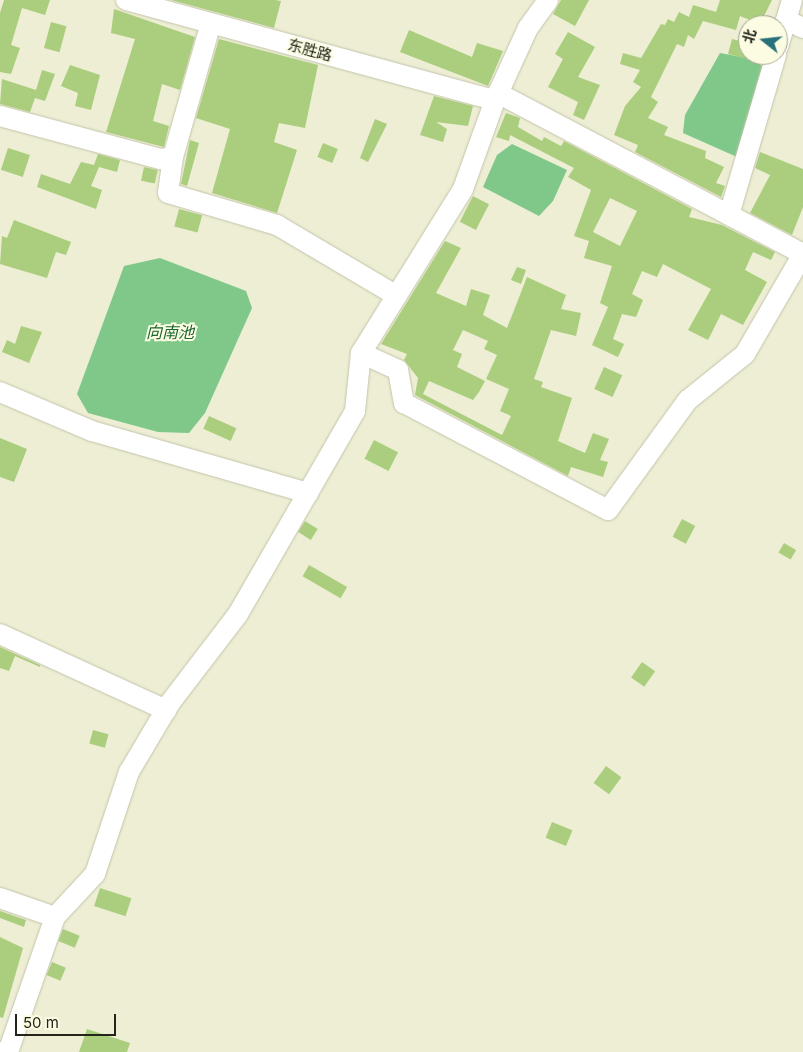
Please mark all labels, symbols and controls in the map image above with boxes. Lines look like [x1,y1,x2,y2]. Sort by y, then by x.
north arrow [738,15,788,65]
text: 北 [739,27,759,45]
street label: 东胜路 [286,35,334,65]
water label: 向南池 [146,322,194,342]
scale bar [18,1004,119,1036]
text: 50 m [23,1013,59,1032]

